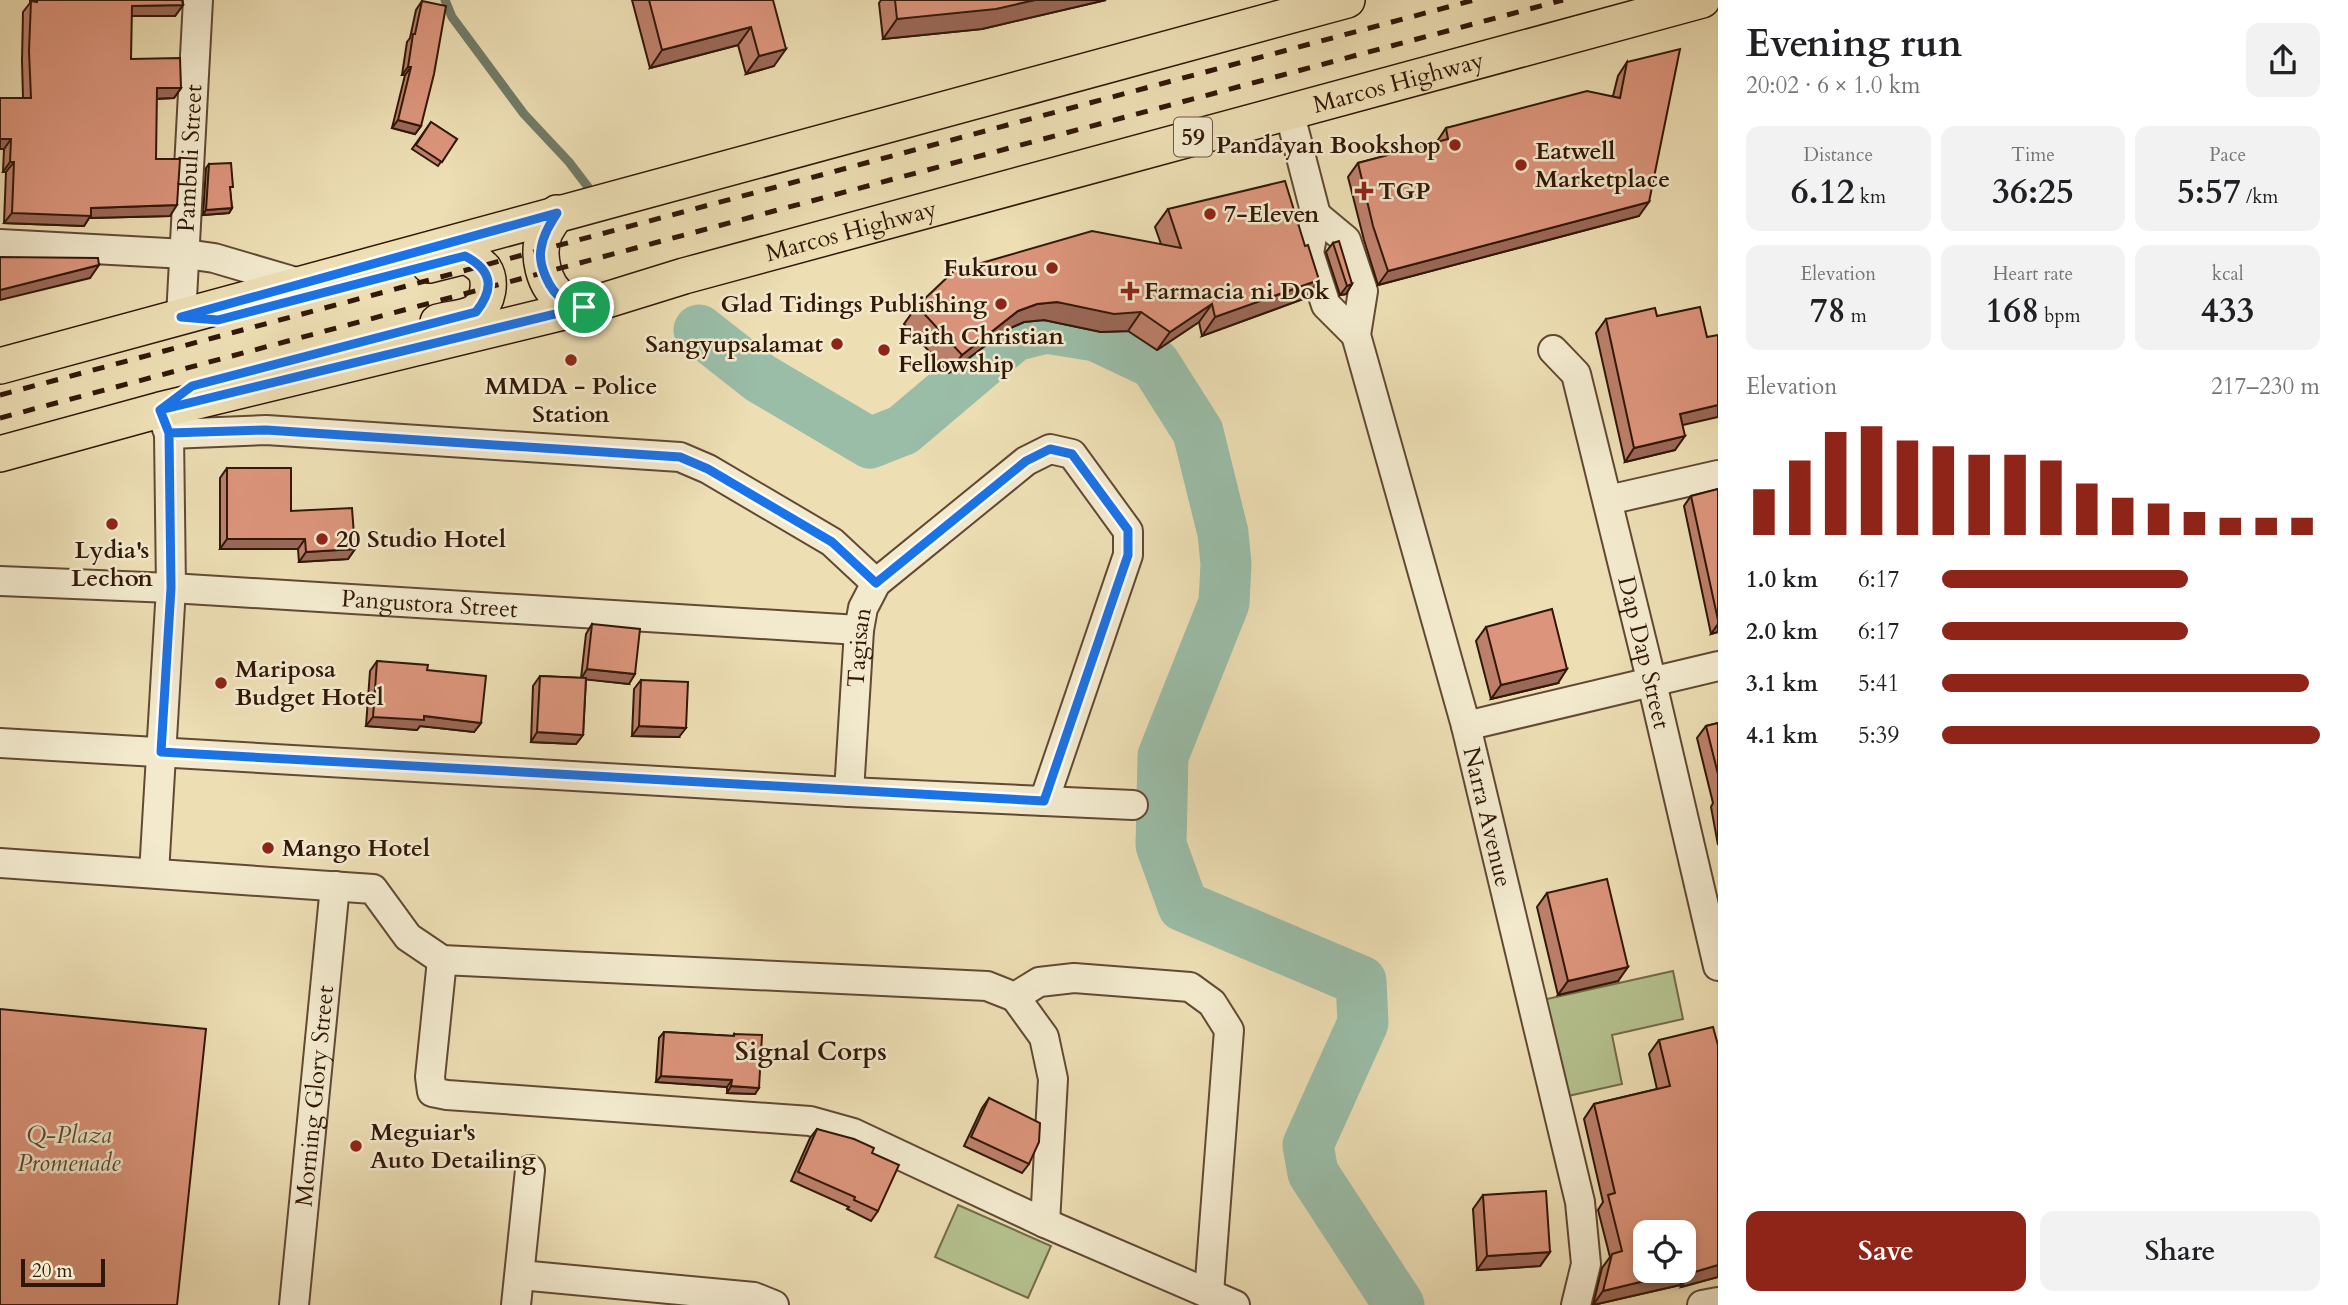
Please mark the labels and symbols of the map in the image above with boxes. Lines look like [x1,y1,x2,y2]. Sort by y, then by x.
street label: Marcos Highway [1309,43,1488,121]
street label: Pambuli Street [169,83,210,233]
road number: 59 [1174,118,1212,156]
place label: Pandayan Bookshop [1216,129,1441,162]
place label: Eatwell Marketplace [1535,135,1670,196]
marker: Pandayan Bookshop [1447,137,1463,153]
marker: Eatwell Marketplace [1513,157,1529,173]
place label: TGP [1378,175,1430,208]
marker: TGP [1356,183,1372,199]
street label: Marcos Highway [762,192,941,270]
place label: 7-Eleven [1224,198,1320,231]
marker: 7-Eleven [1202,206,1218,222]
place label: Fukurou [943,252,1038,285]
marker: Fukurou [1044,260,1060,276]
place label: Farmacia ni Dok [1144,275,1330,308]
pin [554,277,614,337]
marker: Farmacia ni Dok [1122,283,1138,299]
place label: Glad Tidings Publishing [720,288,988,321]
marker: Glad Tidings Publishing [993,296,1009,312]
place label: Faith Christian Fellowship [898,320,1065,381]
place label: Sangyupsalamat [645,328,824,361]
marker: Sangyupsalamat [829,336,845,352]
marker: Faith Christian Fellowship [876,342,892,358]
marker: MMDA - Police Station [563,352,579,368]
place label: MMDA - Police Station [485,370,657,431]
marker: Lydia's Lechon [104,516,120,532]
place label: 20 Studio Hotel [336,523,506,556]
marker: 20 Studio Hotel [314,531,330,547]
place label: Lydia's Lechon [71,534,154,595]
street label: Dap Dap Street [1610,573,1679,732]
street label: Pangustora Street [340,582,519,626]
street label: Tagisan [839,604,879,688]
place label: Mariposa Budget Hotel [235,653,384,714]
marker: Mariposa Budget Hotel [213,675,229,691]
street label: Narra Avenue [1455,743,1520,890]
place label: Mango Hotel [282,832,430,865]
marker: Mango Hotel [260,840,276,856]
street label: Morning Glory Street [287,983,342,1208]
district label: Signal Corps [735,1034,887,1069]
place label: Meguiar's Auto Detailing [370,1116,537,1177]
park label: Q-Plaza Promenade [18,1119,121,1180]
marker: Meguiar's Auto Detailing [348,1138,364,1154]
scale bar [21,1256,105,1288]

